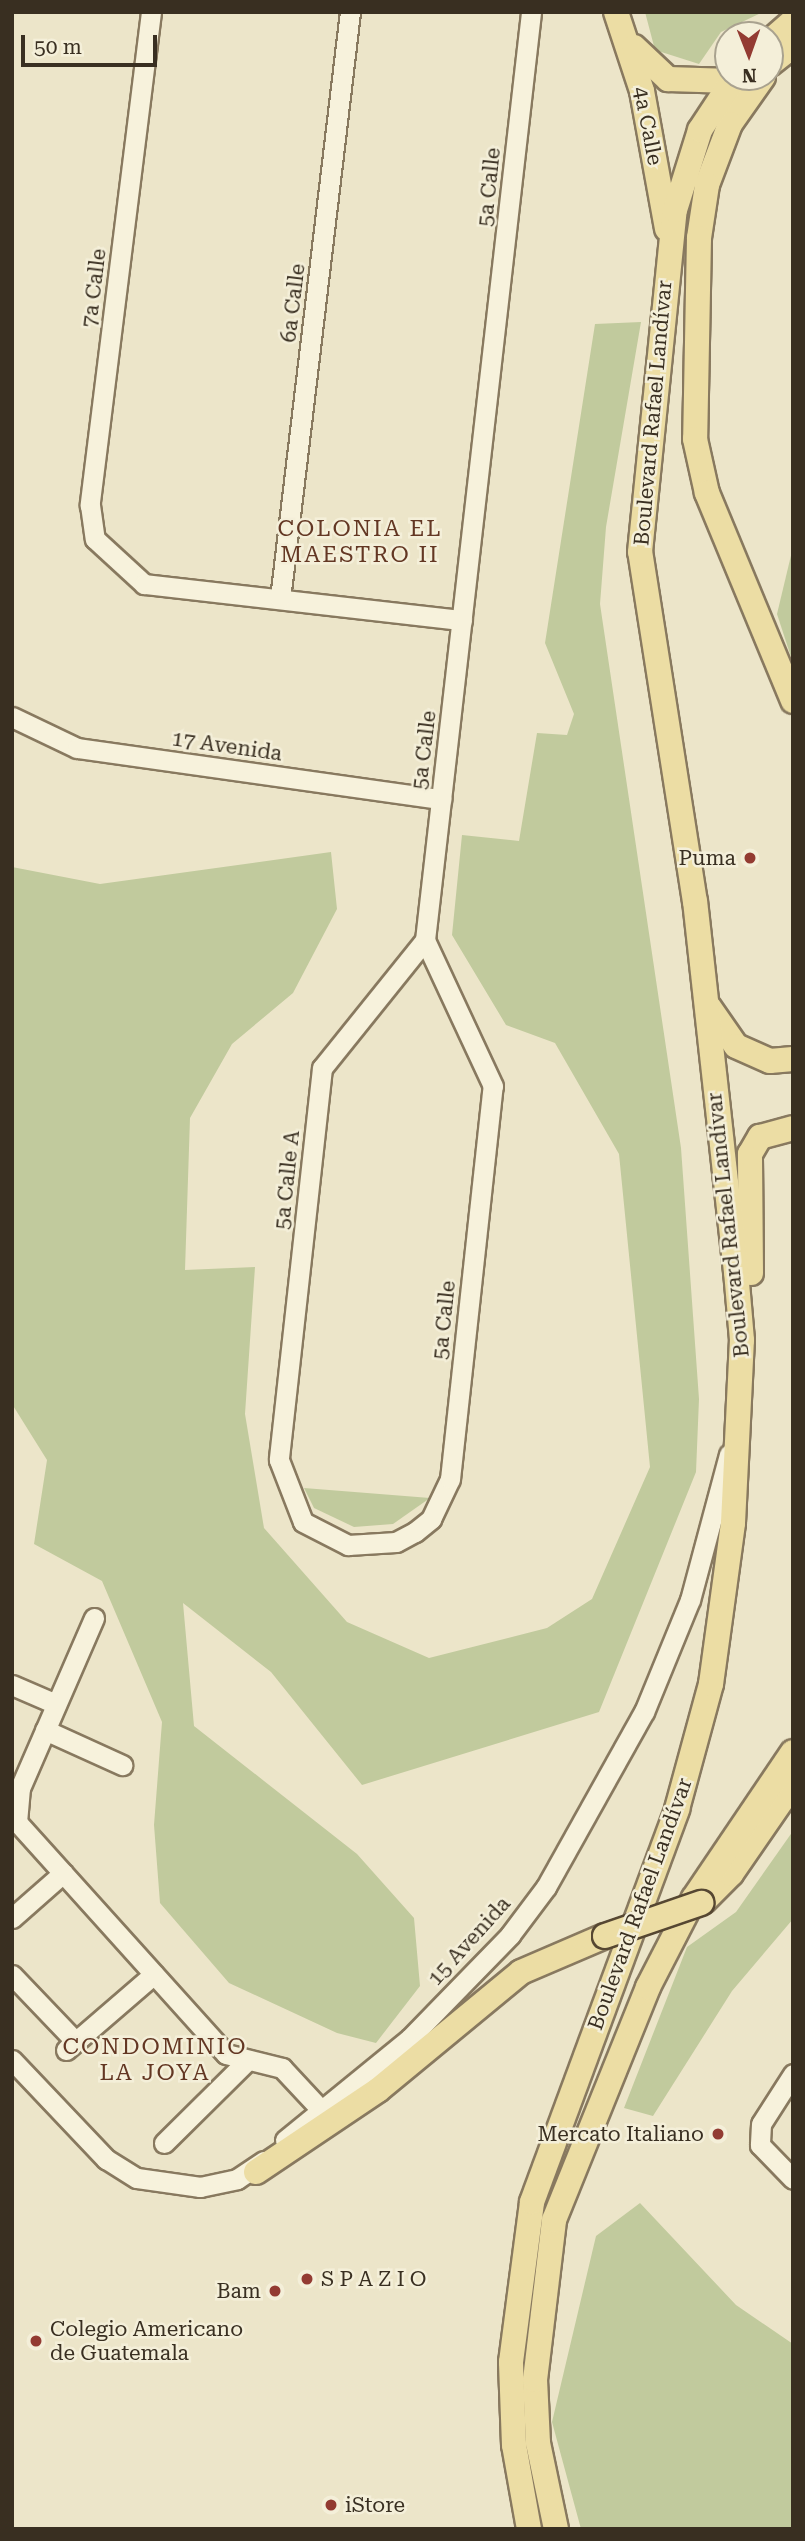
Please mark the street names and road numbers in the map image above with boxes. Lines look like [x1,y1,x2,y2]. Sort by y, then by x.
street label: 4a Calle [628,85,668,167]
street label: 5a Calle [472,146,506,228]
street label: 7a Calle [77,247,111,329]
street label: 6a Calle [276,262,310,344]
street label: Boulevard Rafael Landívar [629,279,677,547]
street label: 5a Calle [407,709,441,791]
street label: 17 Avenida [170,726,284,766]
street label: Boulevard Rafael Landívar [702,1091,754,1359]
street label: 5a Calle A [269,1129,305,1231]
street label: 5a Calle [427,1279,461,1361]
street label: Boulevard Rafael Landívar [583,1775,697,2033]
street label: 15 Avenida [422,1891,516,1991]

